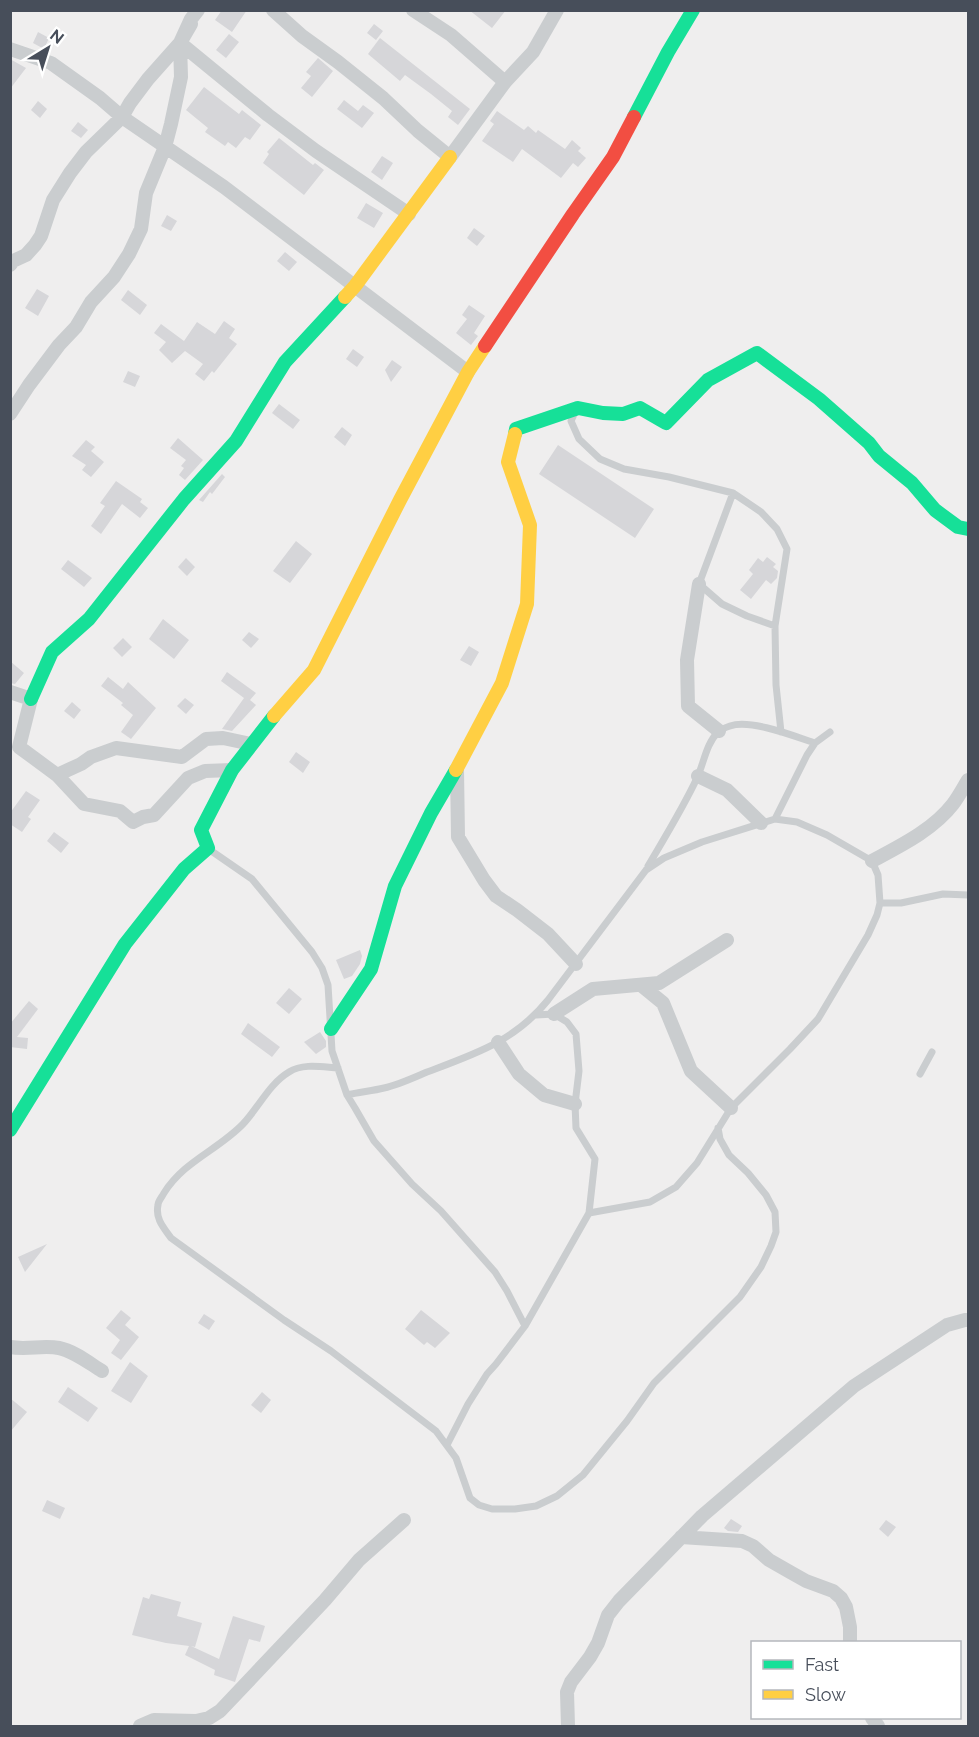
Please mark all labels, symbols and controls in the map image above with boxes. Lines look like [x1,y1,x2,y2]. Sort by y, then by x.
north arrow [18,18,78,78]
text: N [46,25,68,48]
legend [751,1641,961,1719]
text: Fast [805,1654,839,1675]
text: Slow [805,1684,846,1705]

